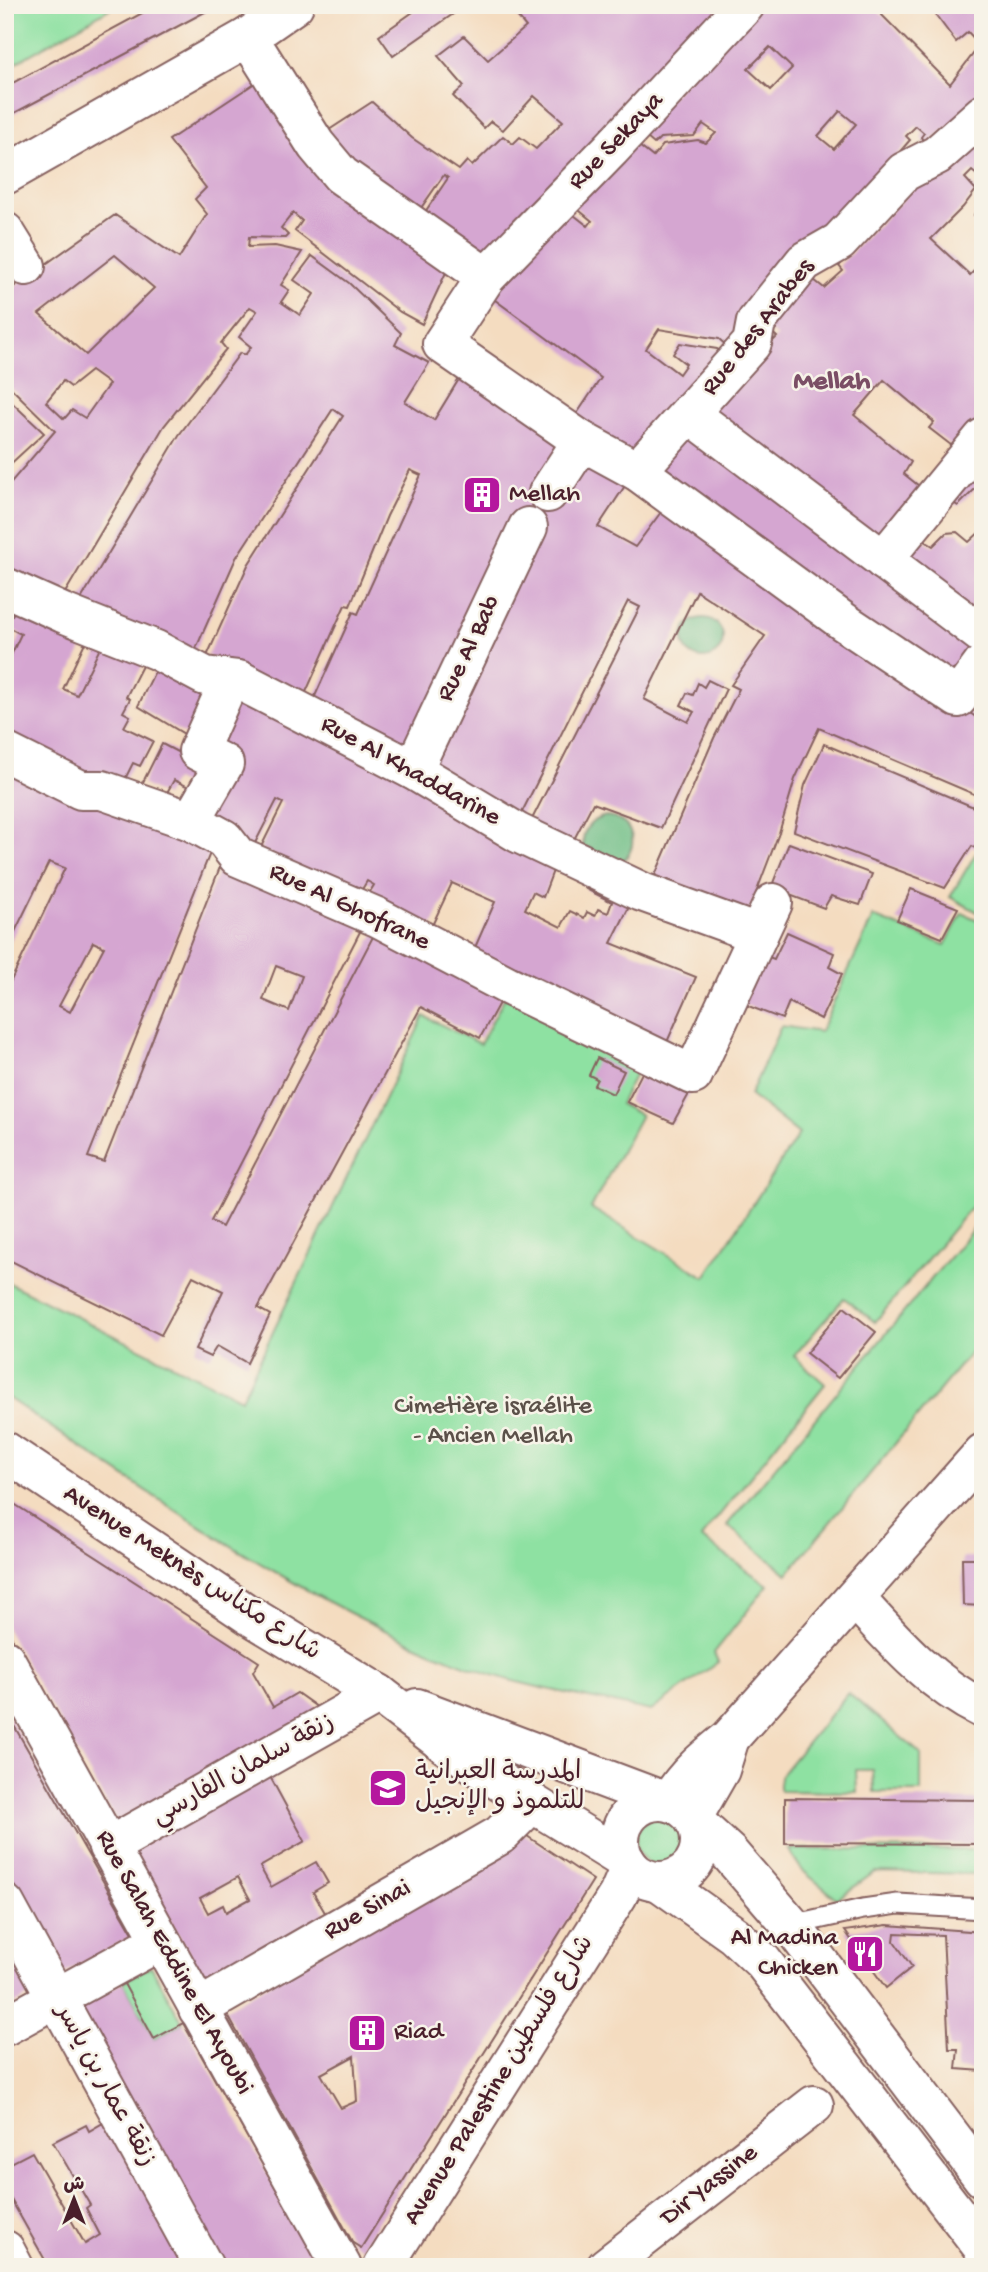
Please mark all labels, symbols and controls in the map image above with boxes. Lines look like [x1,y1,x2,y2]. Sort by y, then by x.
street label: Rue Sekaya [563,85,672,197]
street label: Rue des Arabes [696,252,823,403]
district label: Mellah [794,366,870,399]
building icon: Mellah [461,474,503,516]
place label: Mellah [509,480,580,511]
street label: Rue Al Bab [431,591,509,707]
street label: Rue Al Khaddarine [315,710,506,835]
street label: Rue Al Ghofrane [264,857,435,959]
park label: Cimetière israélite - Ancien Mellah [394,1392,592,1453]
street label: Avenue Meknès شارع مكناس [57,1479,325,1669]
street label: زنقة سلمان الفارسي [147,1708,342,1837]
place label: المدرسة العبرانية للتلموذ و الإنجيل [415,1758,584,1819]
school or university icon: المدرسة العبرانية للتلموذ و الإنجيل [367,1767,409,1809]
street label: Rue Salah Eddine El Ayoubi [87,1825,259,2101]
street label: Rue Sinai [319,1874,417,1948]
place label: Al Madina Chicken [731,1924,840,1985]
street label: Avenue Palestine شارع فلسطين [398,1930,602,2232]
restaurant icon: Al Madina Chicken [844,1933,886,1975]
street label: زنقة عمار بن ياسر [46,1998,161,2173]
building icon: Riad [346,2012,388,2054]
place label: Riad [394,2018,445,2049]
street label: Dir Yassine [654,2138,765,2235]
north arrow [38,2164,108,2234]
text: ش [64,2174,85,2197]

